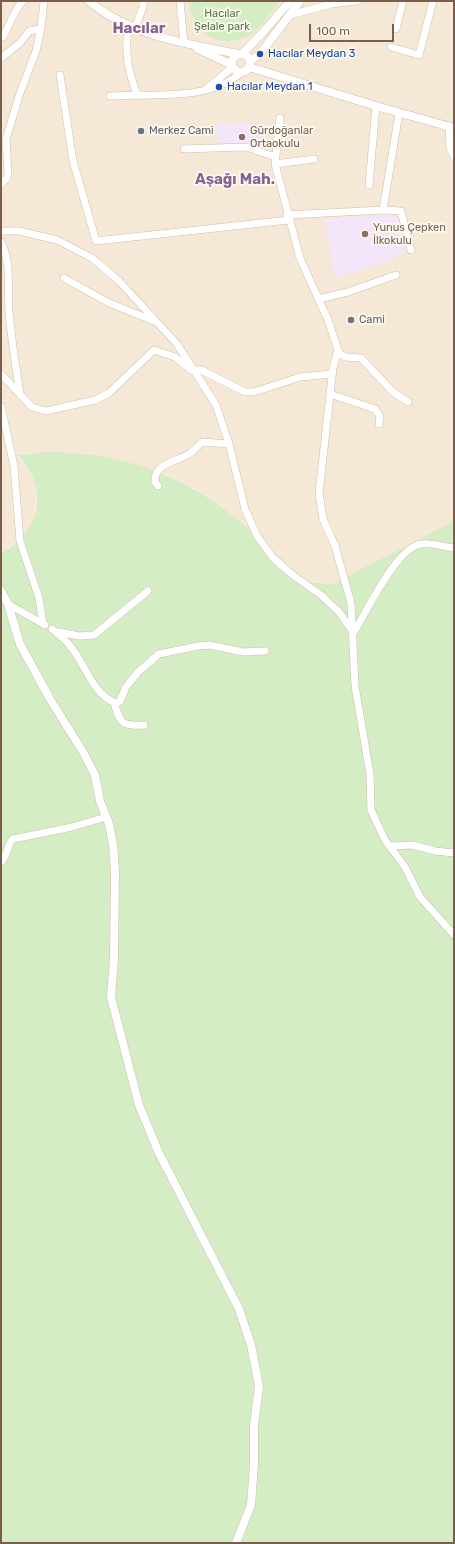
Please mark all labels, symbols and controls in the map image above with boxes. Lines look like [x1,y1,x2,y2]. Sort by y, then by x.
park label: Hacılar Şelale park [194,7,250,33]
scale bar [311,16,396,42]
district label: Hacılar [112,20,166,38]
text: 100 m [316,24,350,38]
place label: Hacılar Meydan 3 [268,47,355,61]
marker: Hacılar Meydan 3 [255,49,265,59]
place label: Hacılar Meydan 1 [227,80,313,94]
marker: Hacılar Meydan 1 [214,82,224,92]
place label: Merkez Cami [149,124,214,138]
place label: Gürdoğanlar Ortaokulu [250,124,313,150]
marker: Merkez Cami [136,126,146,136]
marker: Gürdoğanlar Ortaokulu [237,132,247,142]
district label: Aşağı Mah. [195,171,275,189]
place label: Yunus Çepken İlkokulu [373,221,446,247]
marker: Yunus Çepken İlkokulu [360,229,370,239]
place label: Cami [359,313,385,327]
marker: Cami [346,315,356,325]

